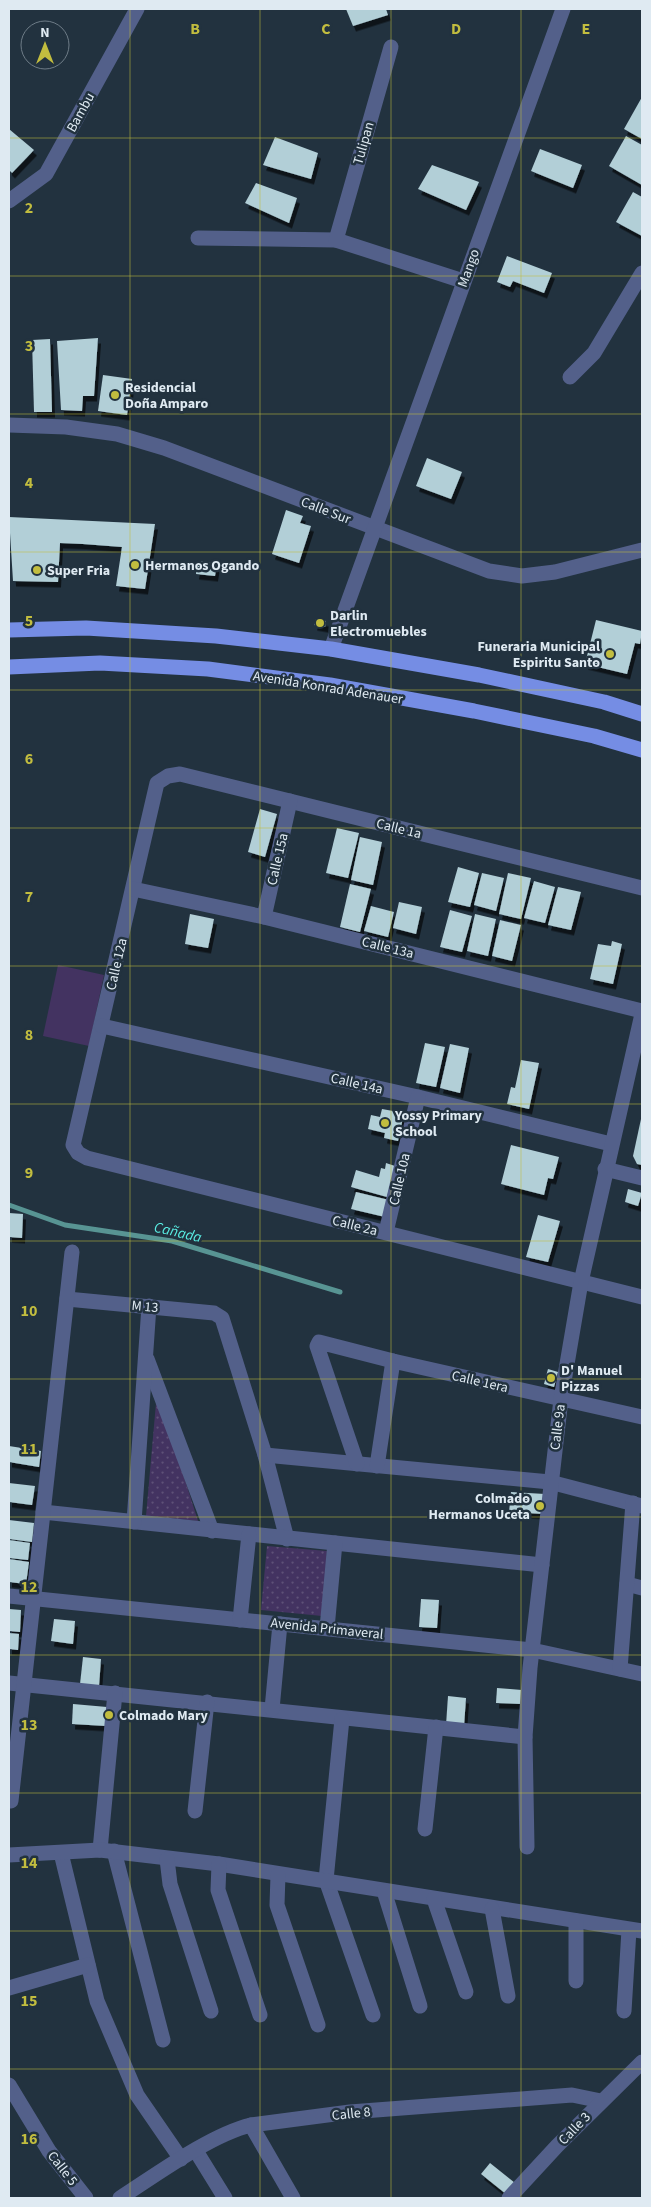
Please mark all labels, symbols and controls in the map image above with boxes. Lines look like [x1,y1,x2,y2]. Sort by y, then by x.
text: B [190,18,200,40]
text: C [321,18,331,40]
text: D [451,18,461,40]
text: E [582,18,590,40]
north arrow [20,20,70,70]
text: N [40,23,50,43]
street label: Bambu [62,89,100,136]
street label: Tulipan [348,119,380,167]
text: 2 [25,197,33,219]
street label: Mango [453,246,485,290]
text: 3 [25,335,33,357]
place label: Residencial Doña Amparo [125,378,209,414]
marker: Residencial Doña Amparo [109,389,121,401]
text: 4 [25,472,34,494]
street label: Calle Sur [298,492,354,530]
place label: Hermanos Ogando [145,556,260,576]
marker: Hermanos Ogando [129,559,141,571]
place label: Super Fria [47,561,110,581]
marker: Super Fria [31,564,43,576]
place label: Darlin Electromuebles [330,606,427,642]
text: 5 [25,610,33,632]
marker: Darlin Electromuebles [314,617,326,629]
place label: Funeraria Municipal Espiritu Santo [477,637,600,673]
marker: Funeraria Municipal Espiritu Santo [604,648,616,660]
street label: Avenida Konrad Adenauer [251,666,404,710]
text: 6 [25,748,33,770]
street label: Calle 1a [374,814,423,844]
street label: Calle 15a [262,831,294,887]
text: 7 [25,886,33,908]
street label: Calle 13a [360,932,416,964]
street label: Calle 12a [101,936,133,992]
text: 8 [25,1024,33,1046]
street label: Calle 14a [329,1068,385,1100]
place label: Yossy Primary School [394,1106,483,1142]
marker: Yossy Primary School [379,1117,391,1129]
street label: Calle 10a [384,1151,416,1207]
text: 9 [25,1162,33,1184]
street label: Calle 2a [330,1211,379,1241]
water label: Cañada [152,1217,204,1248]
street label: M 13 [131,1296,159,1318]
text: 10 [21,1300,37,1322]
place label: D' Manuel Pizzas [561,1361,622,1397]
street label: Calle 1era [450,1366,510,1398]
marker: D' Manuel Pizzas [545,1372,557,1384]
street label: Calle 9a [545,1403,571,1451]
text: 11 [21,1438,37,1460]
place label: Colmado Hermanos Uceta [429,1489,530,1525]
marker: Colmado Hermanos Uceta [534,1500,546,1512]
text: 12 [21,1576,37,1598]
street label: Avenida Primaveral [270,1613,385,1645]
place label: Colmado Mary [119,1706,209,1726]
marker: Colmado Mary [103,1709,115,1721]
text: 13 [21,1714,37,1736]
text: 14 [21,1852,38,1874]
text: 15 [21,1990,37,2012]
street label: Calle 8 [331,2102,372,2126]
street label: Calle 3 [554,2108,595,2150]
text: 16 [21,2128,37,2150]
street label: Calle 5 [42,2147,82,2190]

